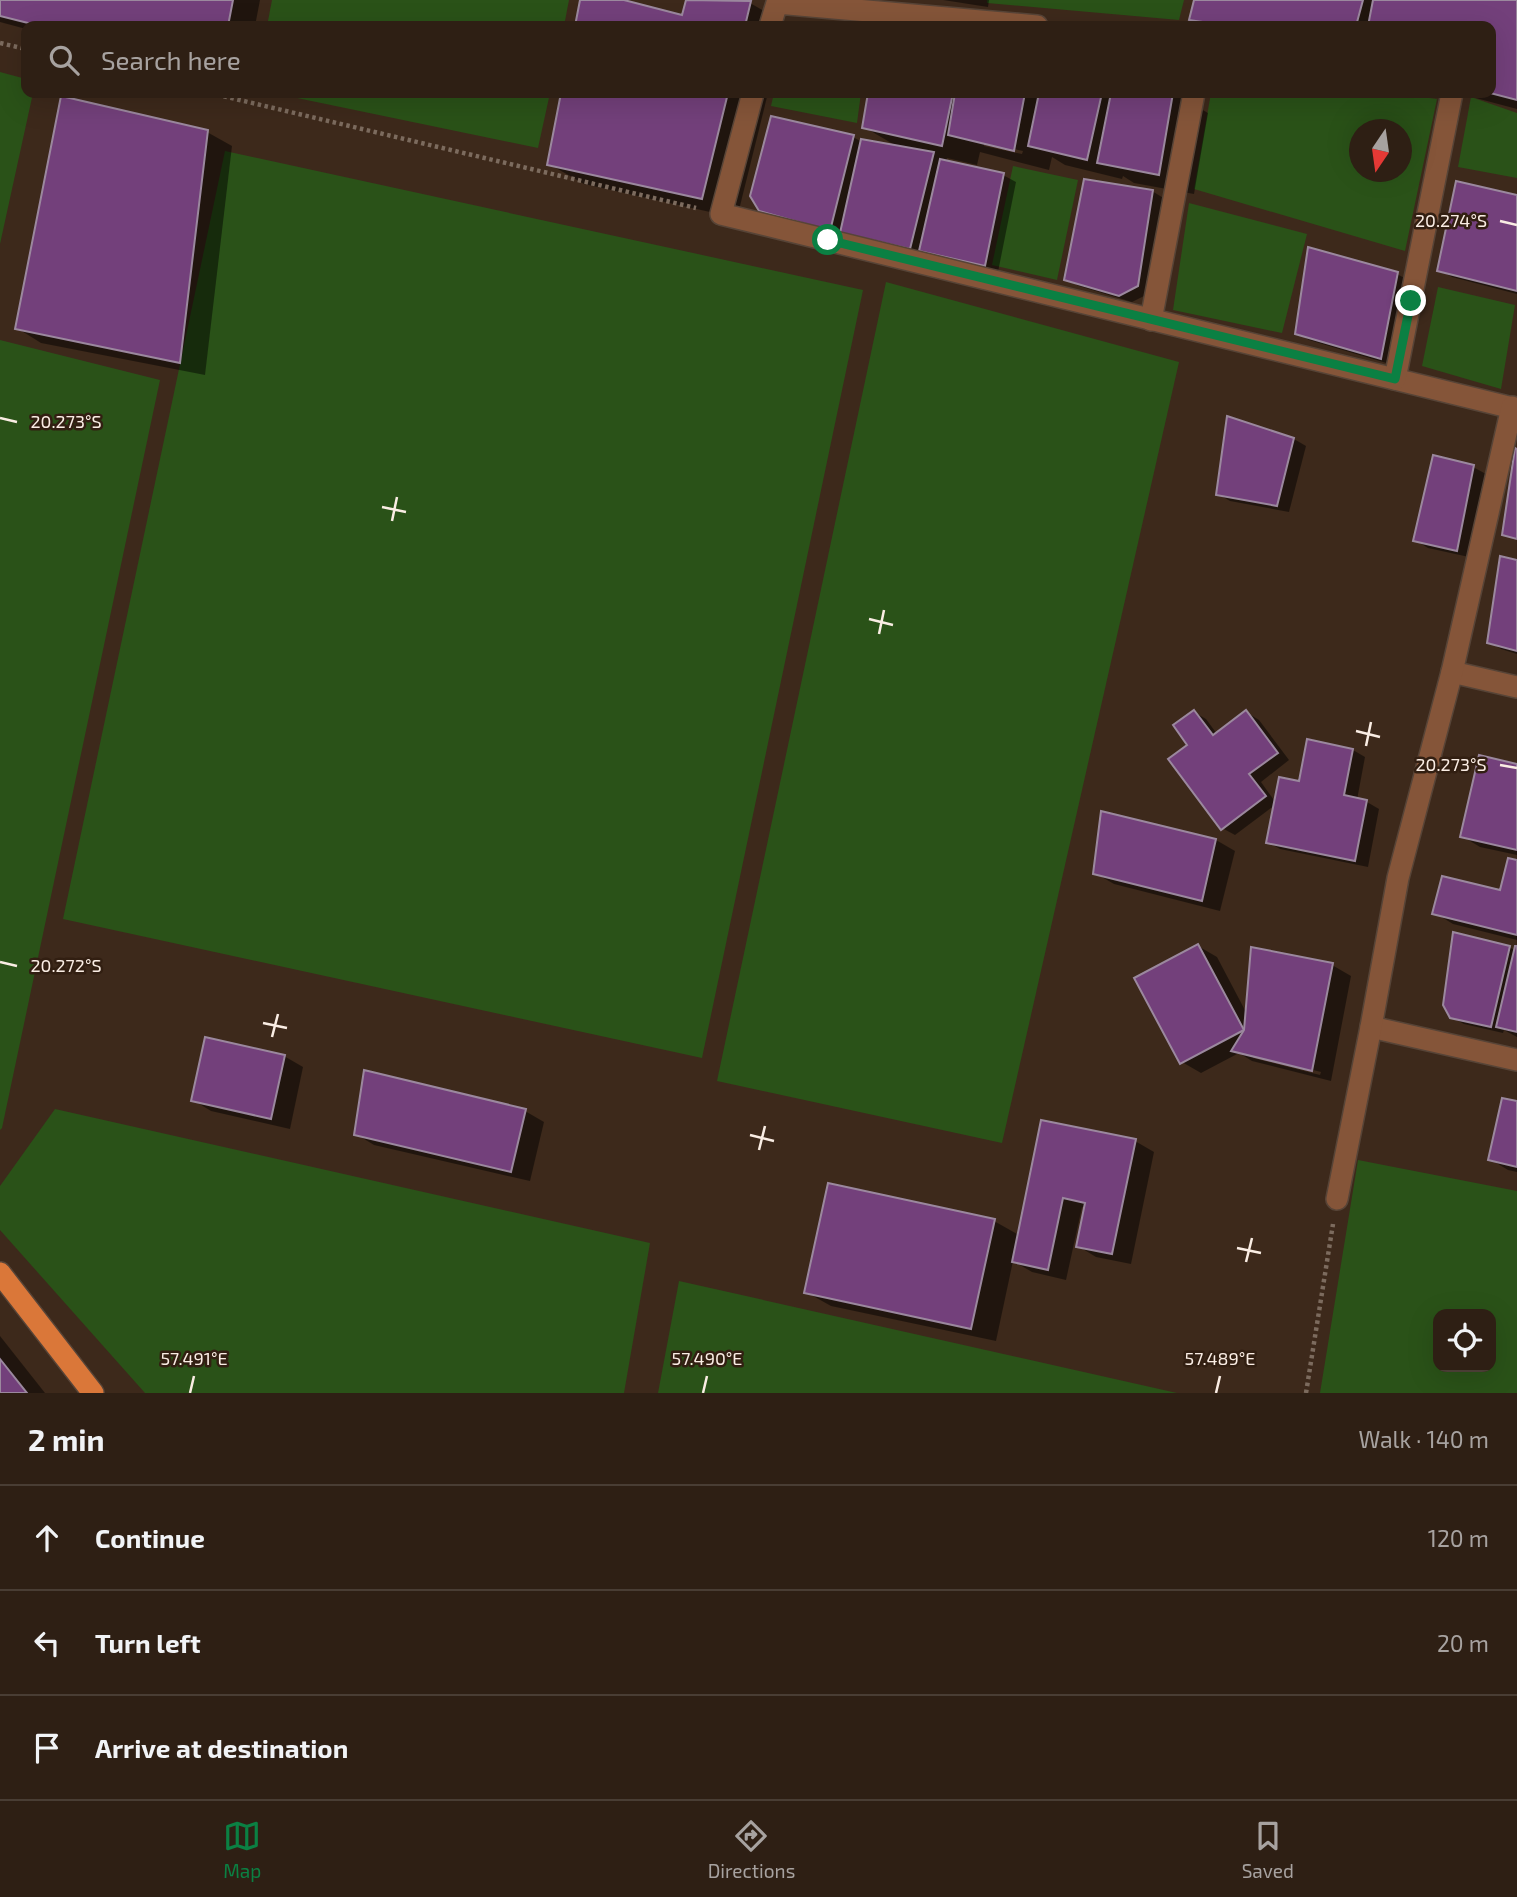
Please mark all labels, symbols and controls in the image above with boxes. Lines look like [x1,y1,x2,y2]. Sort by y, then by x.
search box [21,21,1496,98]
icon: search [45,41,83,79]
text: Search here [101,44,241,75]
north arrow [1349,119,1412,182]
text: 20.274°S [1415,209,1487,231]
route start [812,224,843,255]
route end [1395,285,1426,316]
text: 20.273°S [30,410,102,432]
text: 20.273°S [1415,753,1487,775]
text: 20.272°S [30,954,102,976]
map controls [1433,1309,1496,1372]
button: locate [1433,1309,1496,1372]
text: 57.491°E [160,1347,228,1369]
text: 57.490°E [672,1347,742,1369]
text: 57.489°E [1185,1347,1255,1369]
text: 2 min [28,1421,105,1457]
text: Walk · 140 m [1358,1425,1489,1453]
icon: ahead [28,1519,66,1557]
text: Continue [95,1522,205,1553]
text: 120 m [1428,1524,1489,1552]
icon: left [28,1624,66,1662]
text: Turn left [95,1627,201,1658]
text: 20 m [1437,1629,1489,1657]
icon: arrive [28,1729,66,1767]
text: Arrive at destination [95,1732,348,1763]
tab: Map [223,1817,261,1882]
tab: Directions [708,1817,795,1882]
tab: Saved [1242,1817,1294,1882]

